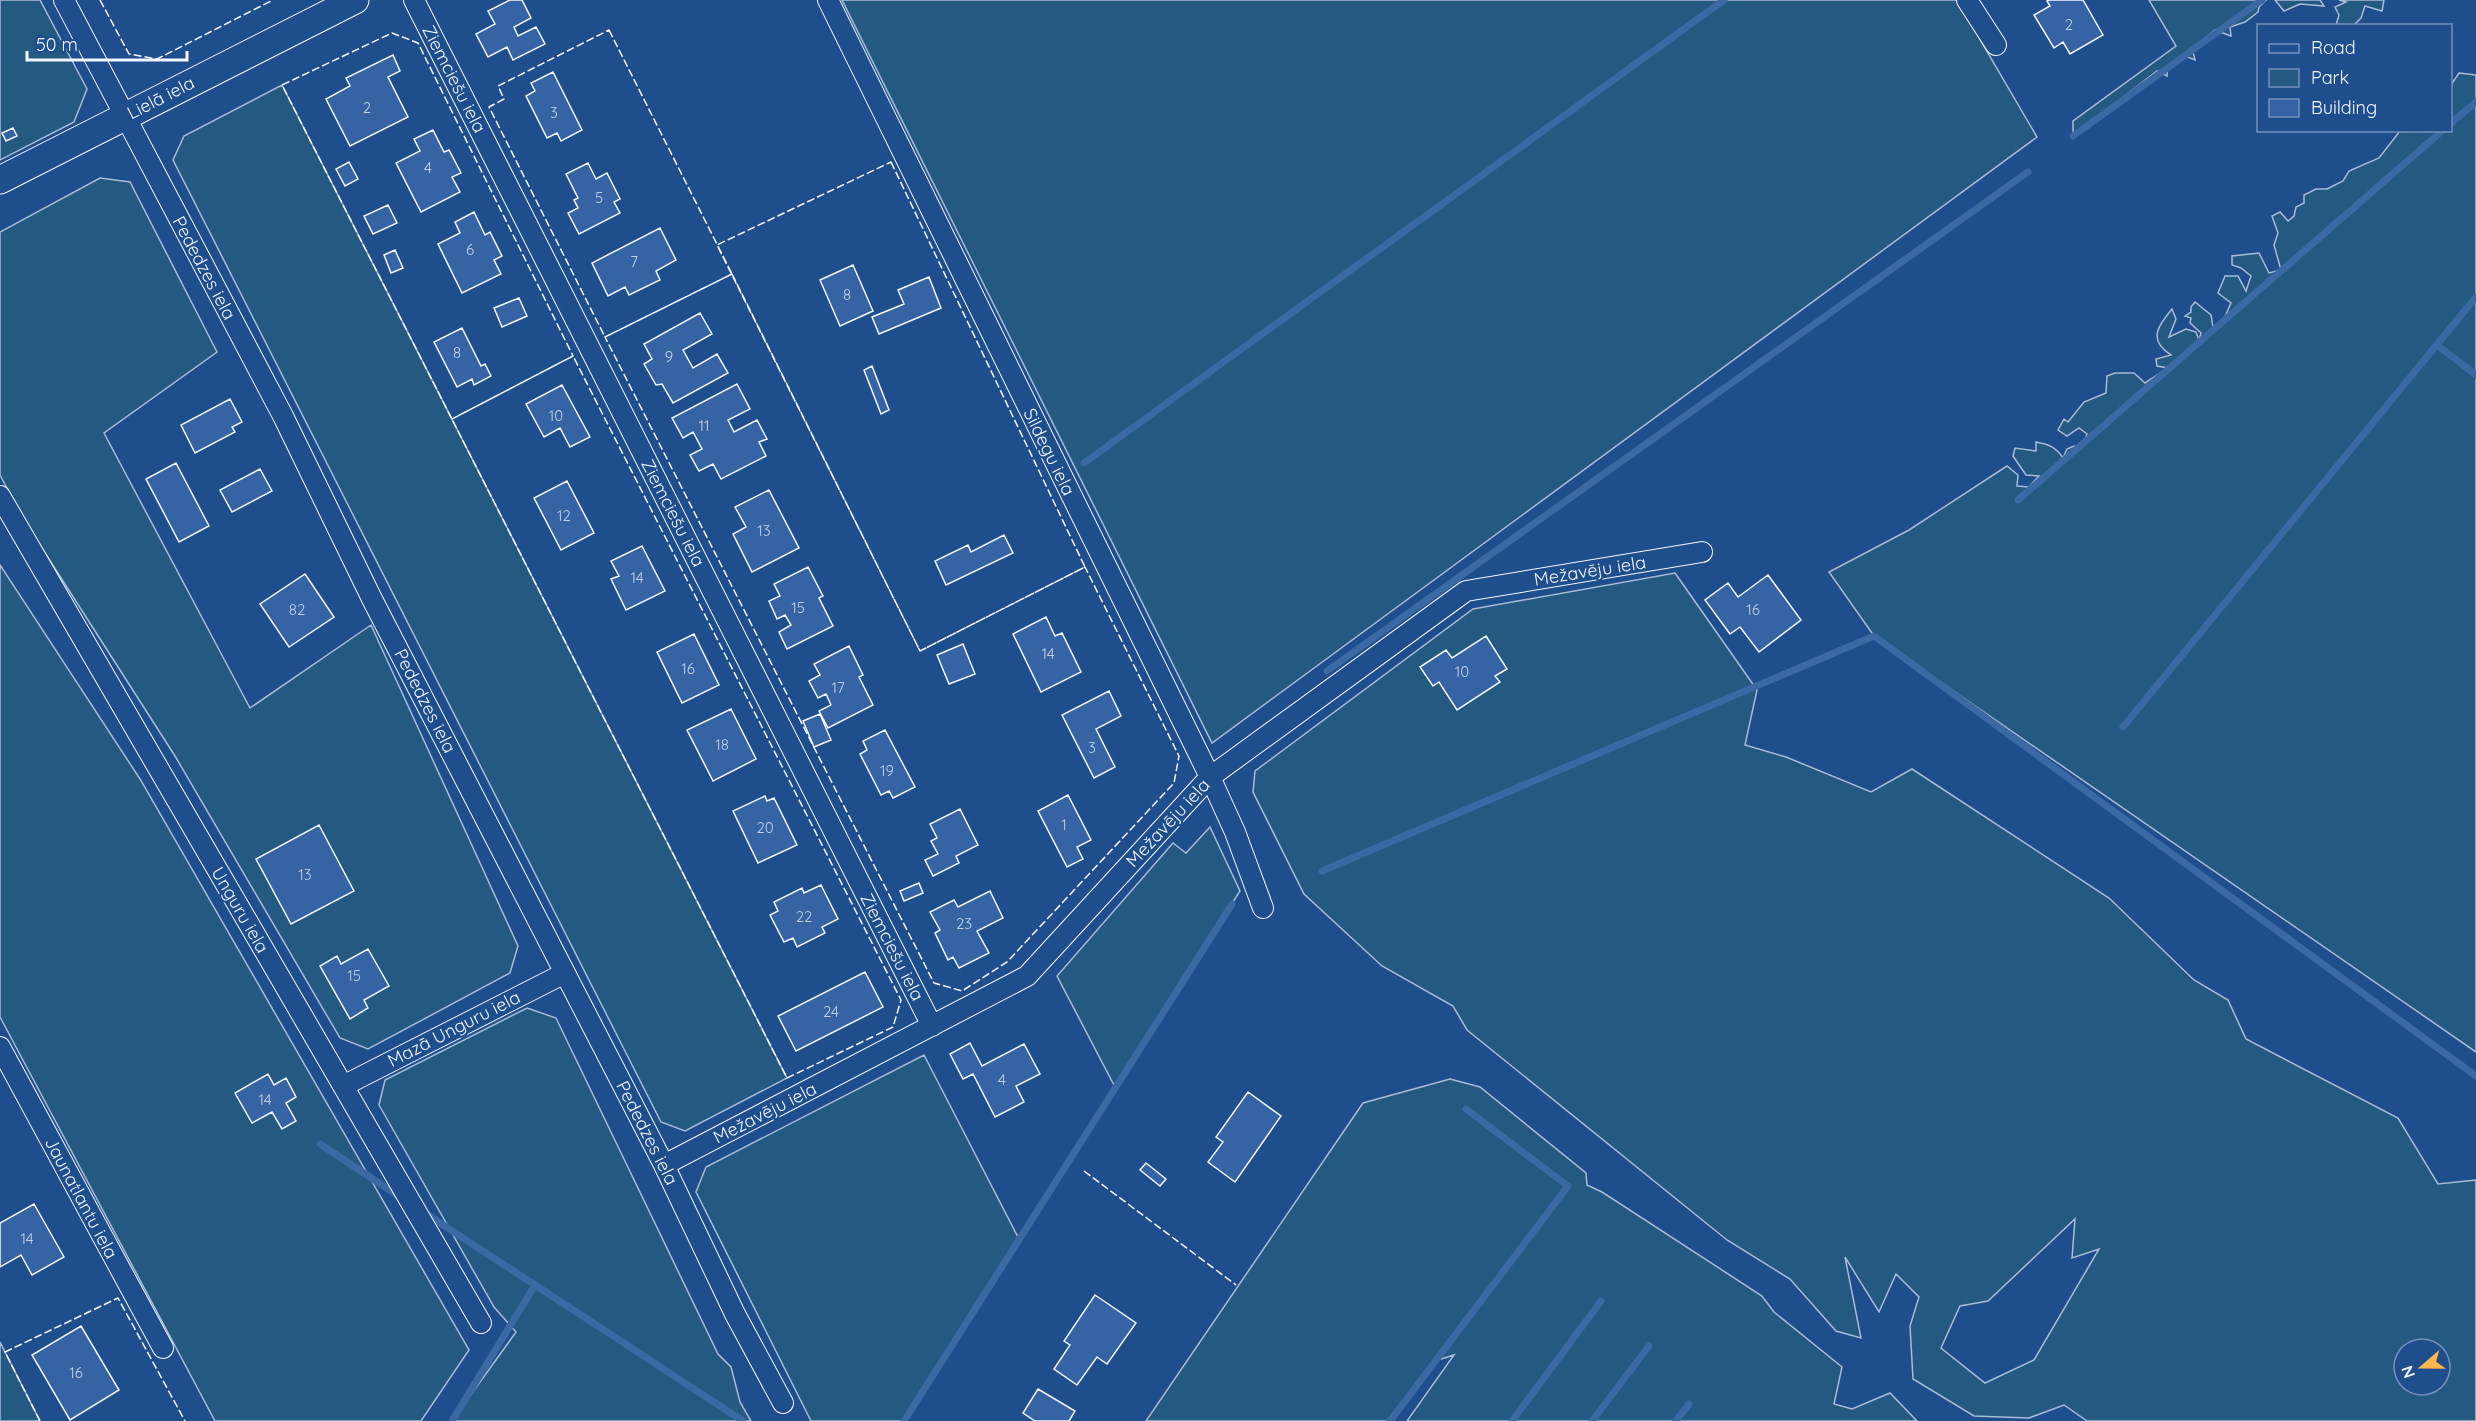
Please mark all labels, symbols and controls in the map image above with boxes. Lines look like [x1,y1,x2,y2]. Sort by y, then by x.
house number: 2 [2065,15,2073,34]
street label: Ziemciešu iela [417,21,491,137]
scale bar [27,24,188,62]
legend [2257,24,2452,132]
text: 50 m [36,33,78,56]
text: Road [2311,36,2356,59]
text: Park [2311,66,2349,89]
street label: Lielā iela [123,71,198,124]
text: Building [2311,96,2377,119]
house number: 2 [363,98,371,117]
house number: 3 [550,103,558,122]
house number: 4 [424,158,432,177]
house number: 5 [595,188,603,207]
street label: Pededzes iela [168,212,241,323]
house number: 6 [466,240,474,259]
house number: 7 [630,252,638,271]
house number: 8 [843,285,851,304]
house number: 8 [453,343,461,362]
house number: 9 [665,347,673,366]
street label: Sildegu iela [1018,404,1080,499]
house number: 10 [549,406,563,425]
house number: 11 [698,416,710,435]
street label: Ziemciešu iela [636,455,710,571]
house number: 12 [557,506,571,525]
house number: 13 [757,521,771,540]
street label: Mežavēju iela [1532,550,1648,591]
house number: 14 [630,568,644,587]
house number: 15 [791,598,805,617]
house number: 82 [289,600,305,619]
house number: 16 [1746,600,1760,619]
house number: 14 [1041,644,1055,663]
street label: Pededzes iela [389,645,462,757]
house number: 16 [681,659,695,678]
house number: 10 [1455,662,1469,681]
house number: 17 [831,678,845,697]
house number: 18 [715,735,729,754]
house number: 3 [1088,738,1096,757]
house number: 19 [880,761,894,780]
street label: Mežavēju iela [1121,773,1215,872]
house number: 1 [1061,815,1067,834]
house number: 20 [756,818,774,837]
street label: Unguru iela [207,863,274,957]
house number: 13 [298,865,312,884]
street label: Ziemciešu iela [855,889,929,1005]
house number: 22 [796,907,812,926]
house number: 23 [956,914,972,933]
house number: 15 [347,966,361,985]
street label: Mazā Unguru iela [384,985,524,1072]
house number: 24 [823,1002,839,1021]
house number: 4 [998,1070,1006,1089]
street label: Pededzes iela [611,1077,684,1189]
street label: Mežavēju iela [709,1077,820,1148]
house number: 14 [258,1090,272,1109]
street label: Jaunatlantu iela [40,1133,123,1263]
house number: 14 [20,1229,34,1248]
north arrow [2392,1337,2452,1397]
house number: 16 [69,1363,83,1382]
text: N [2396,1363,2419,1381]

